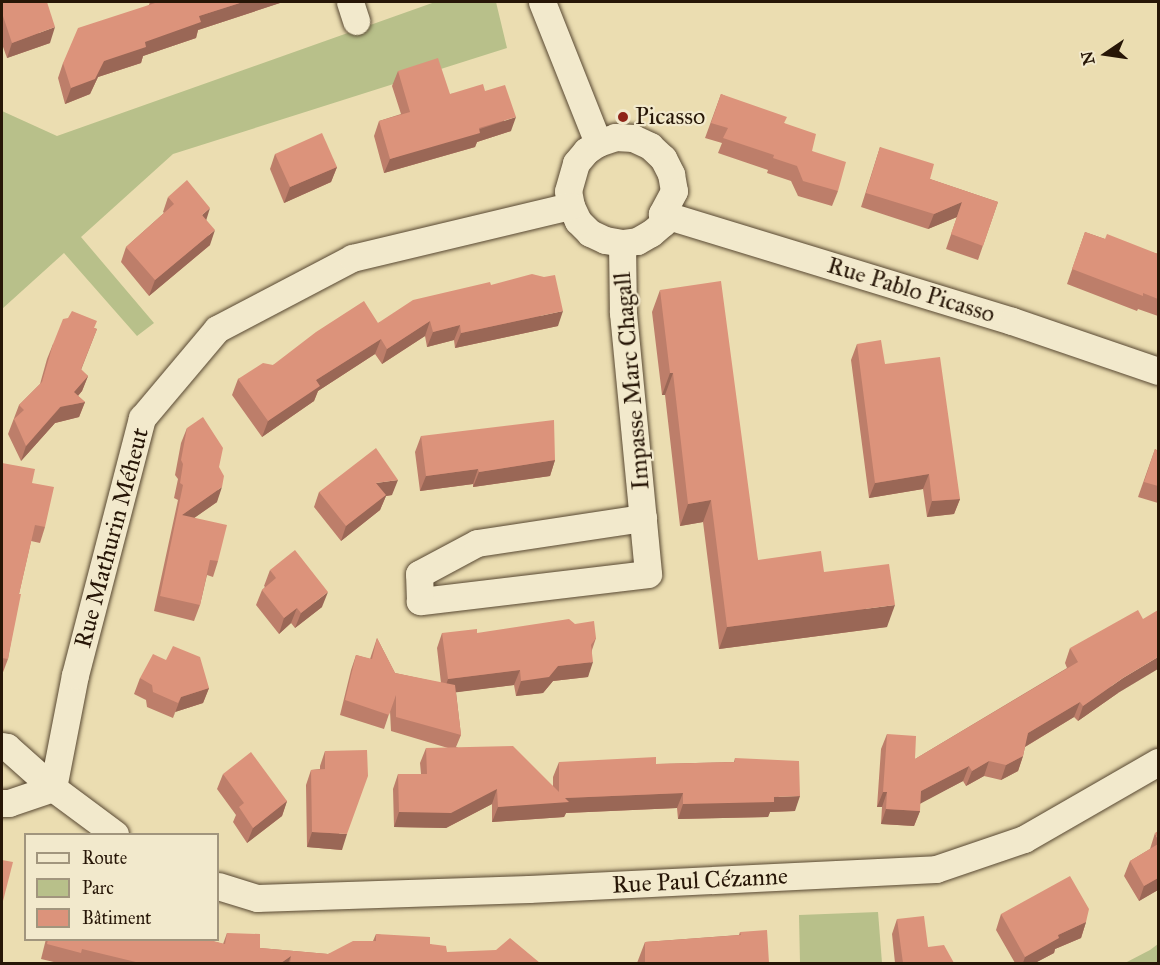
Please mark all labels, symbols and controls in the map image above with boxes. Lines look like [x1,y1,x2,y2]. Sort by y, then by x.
north arrow [1076,24,1136,84]
text: N [1077,49,1099,67]
place label: Picasso [635,103,705,131]
marker: Picasso [616,110,630,124]
street label: Rue Pablo Picasso [824,251,998,329]
street label: Impasse Marc Chagall [608,271,656,491]
street label: Rue Mathurin Méheut [69,425,155,651]
legend [24,833,219,941]
text: Route [82,847,127,869]
street label: Rue Paul Cézanne [611,862,789,900]
text: Parc [82,877,114,899]
text: Bâtiment [82,907,151,929]

